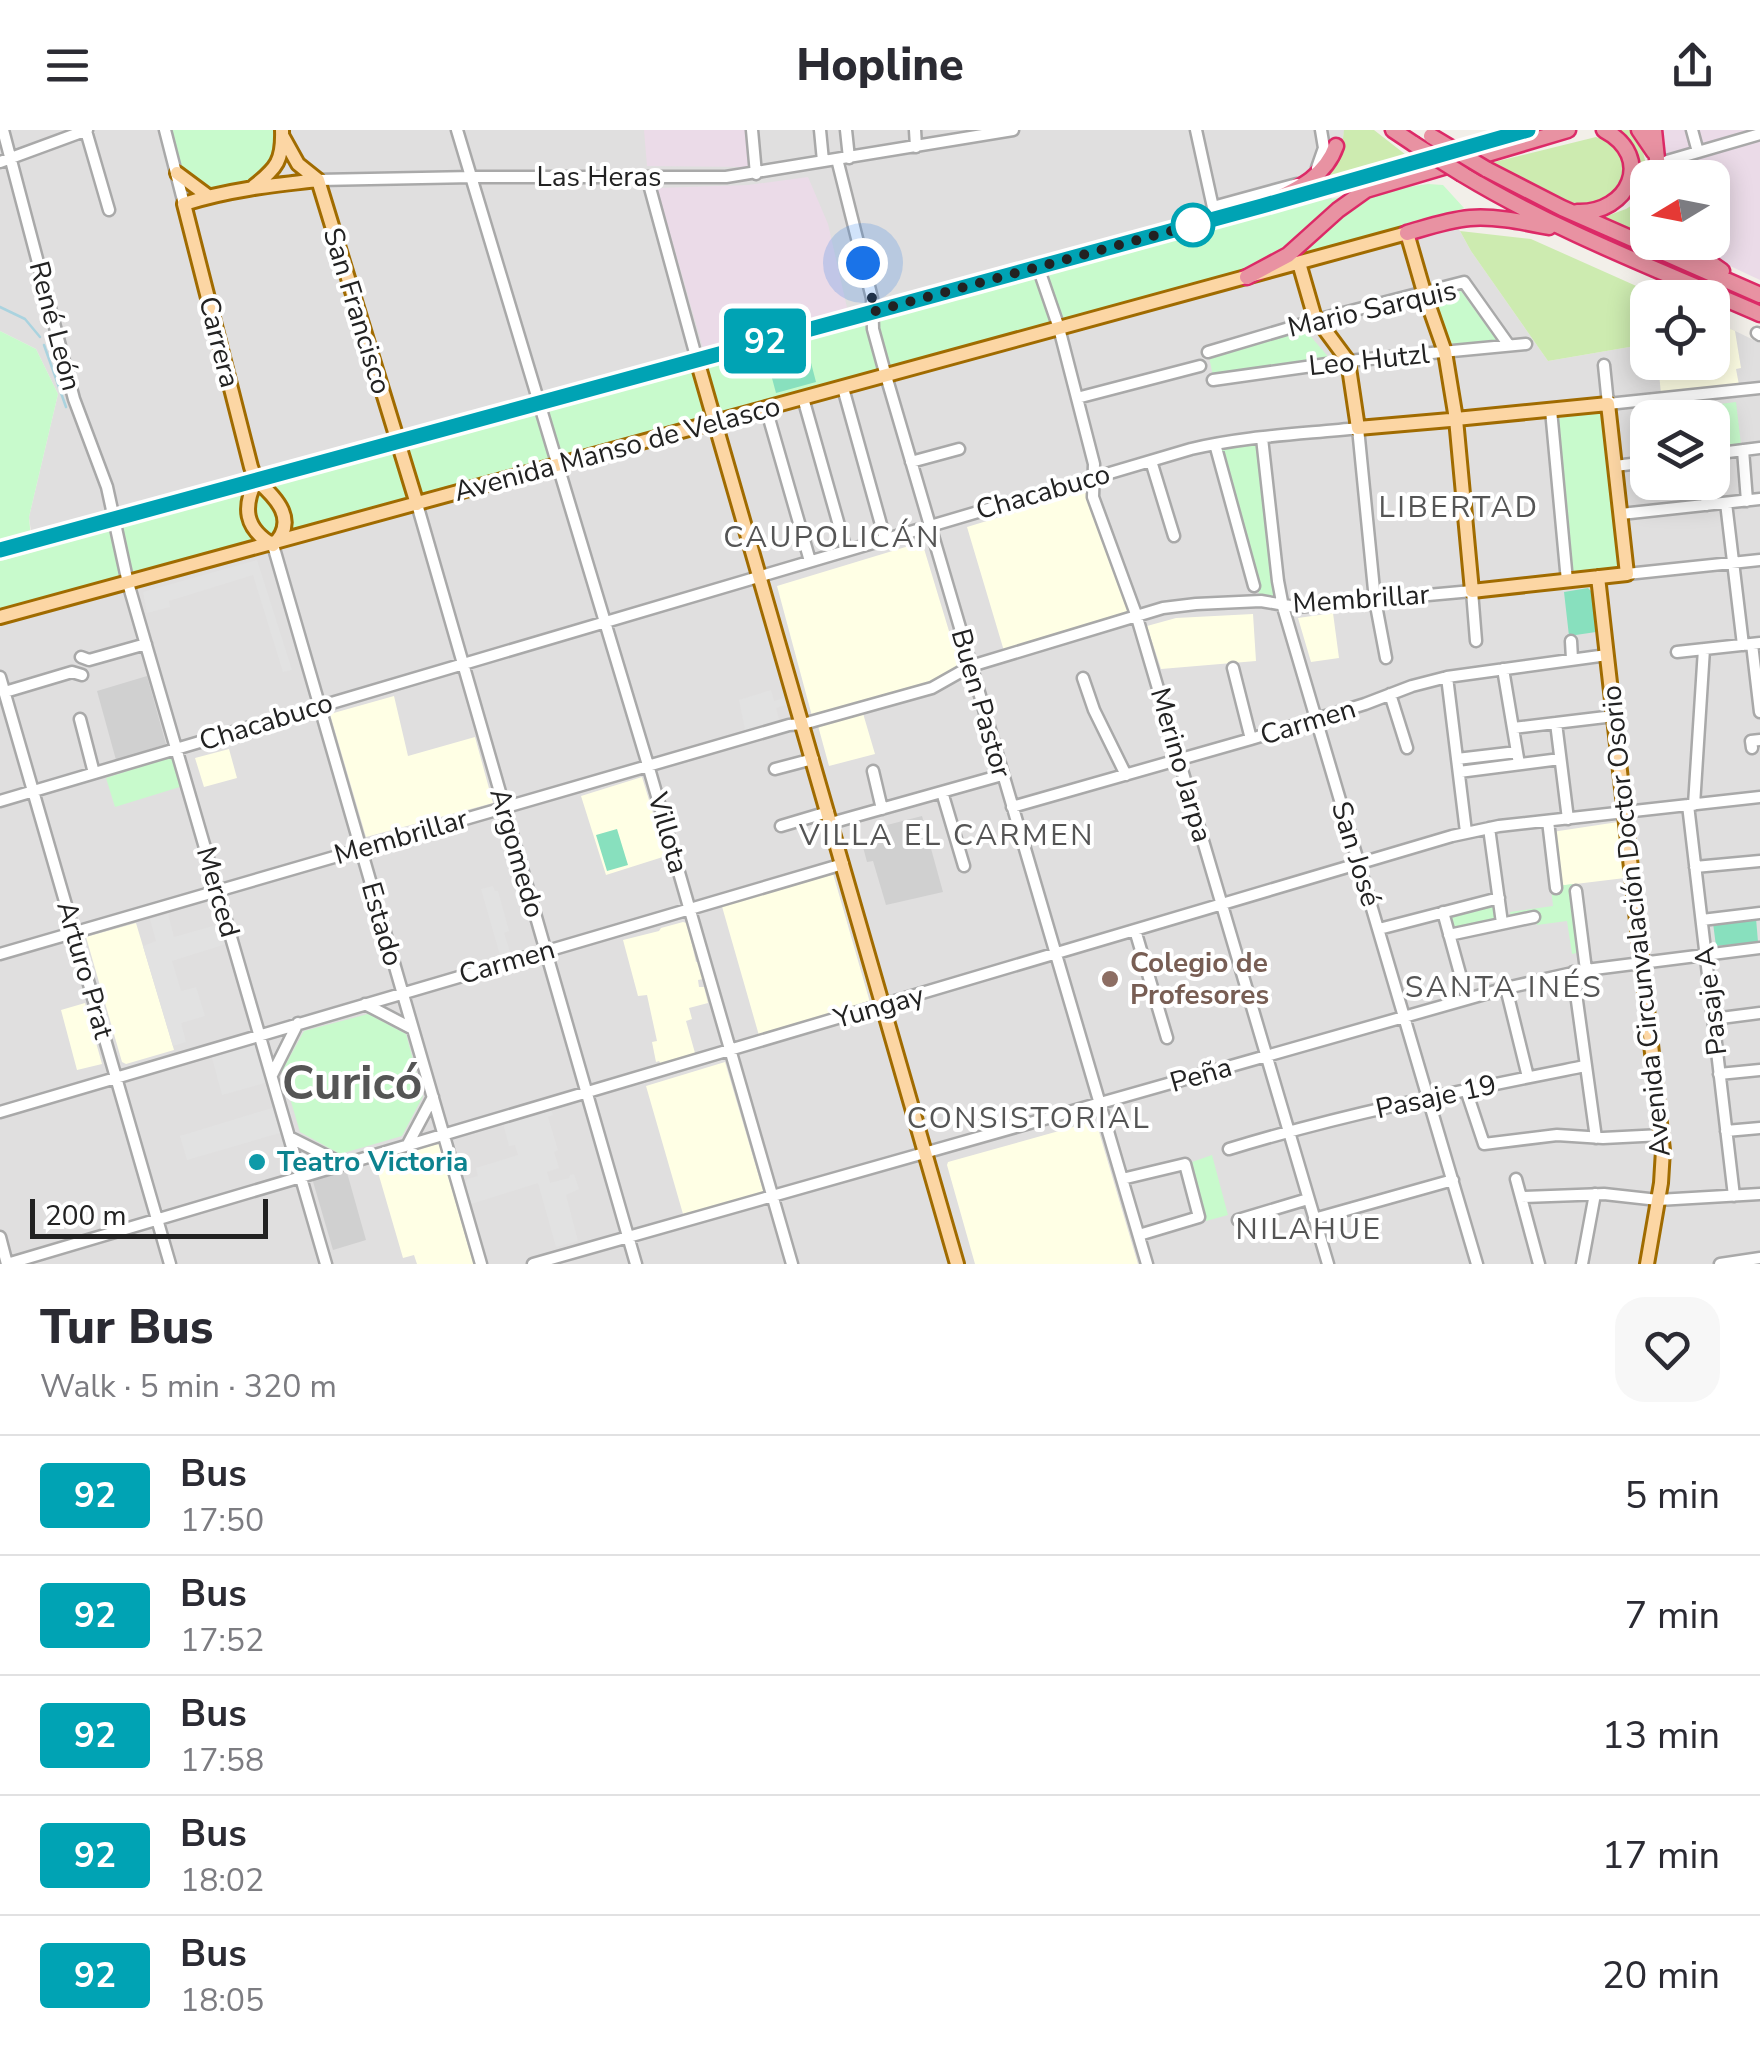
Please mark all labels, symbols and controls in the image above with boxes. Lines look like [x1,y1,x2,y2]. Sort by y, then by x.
text: Hopline [796,35,964,96]
icon: menu [40,38,95,93]
icon: share [1665,38,1720,93]
street label: Las Heras [536,158,662,196]
north arrow [1630,160,1730,260]
map controls [1630,160,1730,500]
unlabelled marker [1172,204,1214,246]
street label: San Francisco [314,223,400,399]
your location [838,238,888,288]
street label: René León [19,257,91,395]
street label: Mario Sarquis [1284,271,1460,347]
button: locate [1630,280,1730,380]
street label: Carrera [189,292,249,392]
line badge: 92 [720,308,810,374]
text: 92 [744,318,786,365]
street label: Leo Hutzl [1307,335,1432,385]
street label: Avenida Manso de Velasco [450,387,784,511]
button: layers [1630,400,1730,500]
street label: Chacabuco [972,455,1114,529]
district label: LIBERTAD [1378,487,1540,528]
district label: CAUPOLICÁN [723,517,941,558]
street label: Membrillar [1291,575,1431,623]
street label: Buen Pastor [942,624,1020,782]
street label: Merino Jarpa [1141,683,1221,847]
street label: Avenida Circunvalación Doctor Osorio [1592,683,1680,1159]
street label: Chacabuco [195,684,337,760]
street label: Carmen [1256,689,1360,755]
street label: Argomedo [480,784,554,922]
street label: Villota [638,787,698,878]
street label: San José [1322,797,1390,911]
street label: Membrillar [330,800,472,874]
district label: VILLA EL CARMEN [798,815,1095,856]
street label: Merced [187,842,249,942]
street label: Estado [352,877,412,971]
street label: Arturo Prat [47,897,123,1043]
street label: Carmen [455,930,559,994]
place label: Colegio de Profesores [1130,944,1269,1014]
street label: Pasaje A [1685,944,1737,1058]
district label: SANTA INÉS [1405,967,1603,1008]
marker: Colegio de Profesores [1099,968,1121,990]
street label: Yungay [829,976,929,1038]
street label: Peña [1166,1048,1236,1102]
district label: Curicó [282,1050,422,1116]
street label: Pasaje 19 [1372,1066,1500,1128]
district label: CONSISTORIAL [907,1098,1151,1139]
place label: Teatro Victoria [277,1143,468,1181]
marker: Teatro Victoria [246,1151,268,1173]
scale bar [30,1194,268,1238]
text: 200 m [45,1197,127,1235]
district label: NILAHUE [1235,1209,1383,1250]
text: Tur Bus [40,1294,213,1360]
button: heart [1615,1297,1720,1402]
text: Walk · 5 min · 320 m [40,1365,337,1408]
text: Bus [180,1448,247,1499]
text: 5 min [1625,1470,1720,1521]
text: 92 [74,1472,116,1519]
text: 17:50 [180,1499,264,1542]
text: Bus [180,1568,247,1619]
text: 7 min [1625,1590,1720,1641]
text: 92 [74,1592,116,1639]
text: 17:52 [180,1619,264,1662]
text: Bus [180,1688,247,1739]
text: 13 min [1602,1710,1720,1761]
text: 92 [74,1712,116,1759]
text: 17:58 [180,1739,264,1782]
text: Bus [180,1808,247,1859]
text: 17 min [1602,1830,1720,1881]
text: 92 [74,1832,116,1879]
text: 18:02 [180,1859,264,1902]
text: Bus [180,1928,247,1979]
text: 20 min [1602,1950,1720,2001]
text: 92 [74,1952,116,1999]
text: 18:05 [180,1979,264,2022]

